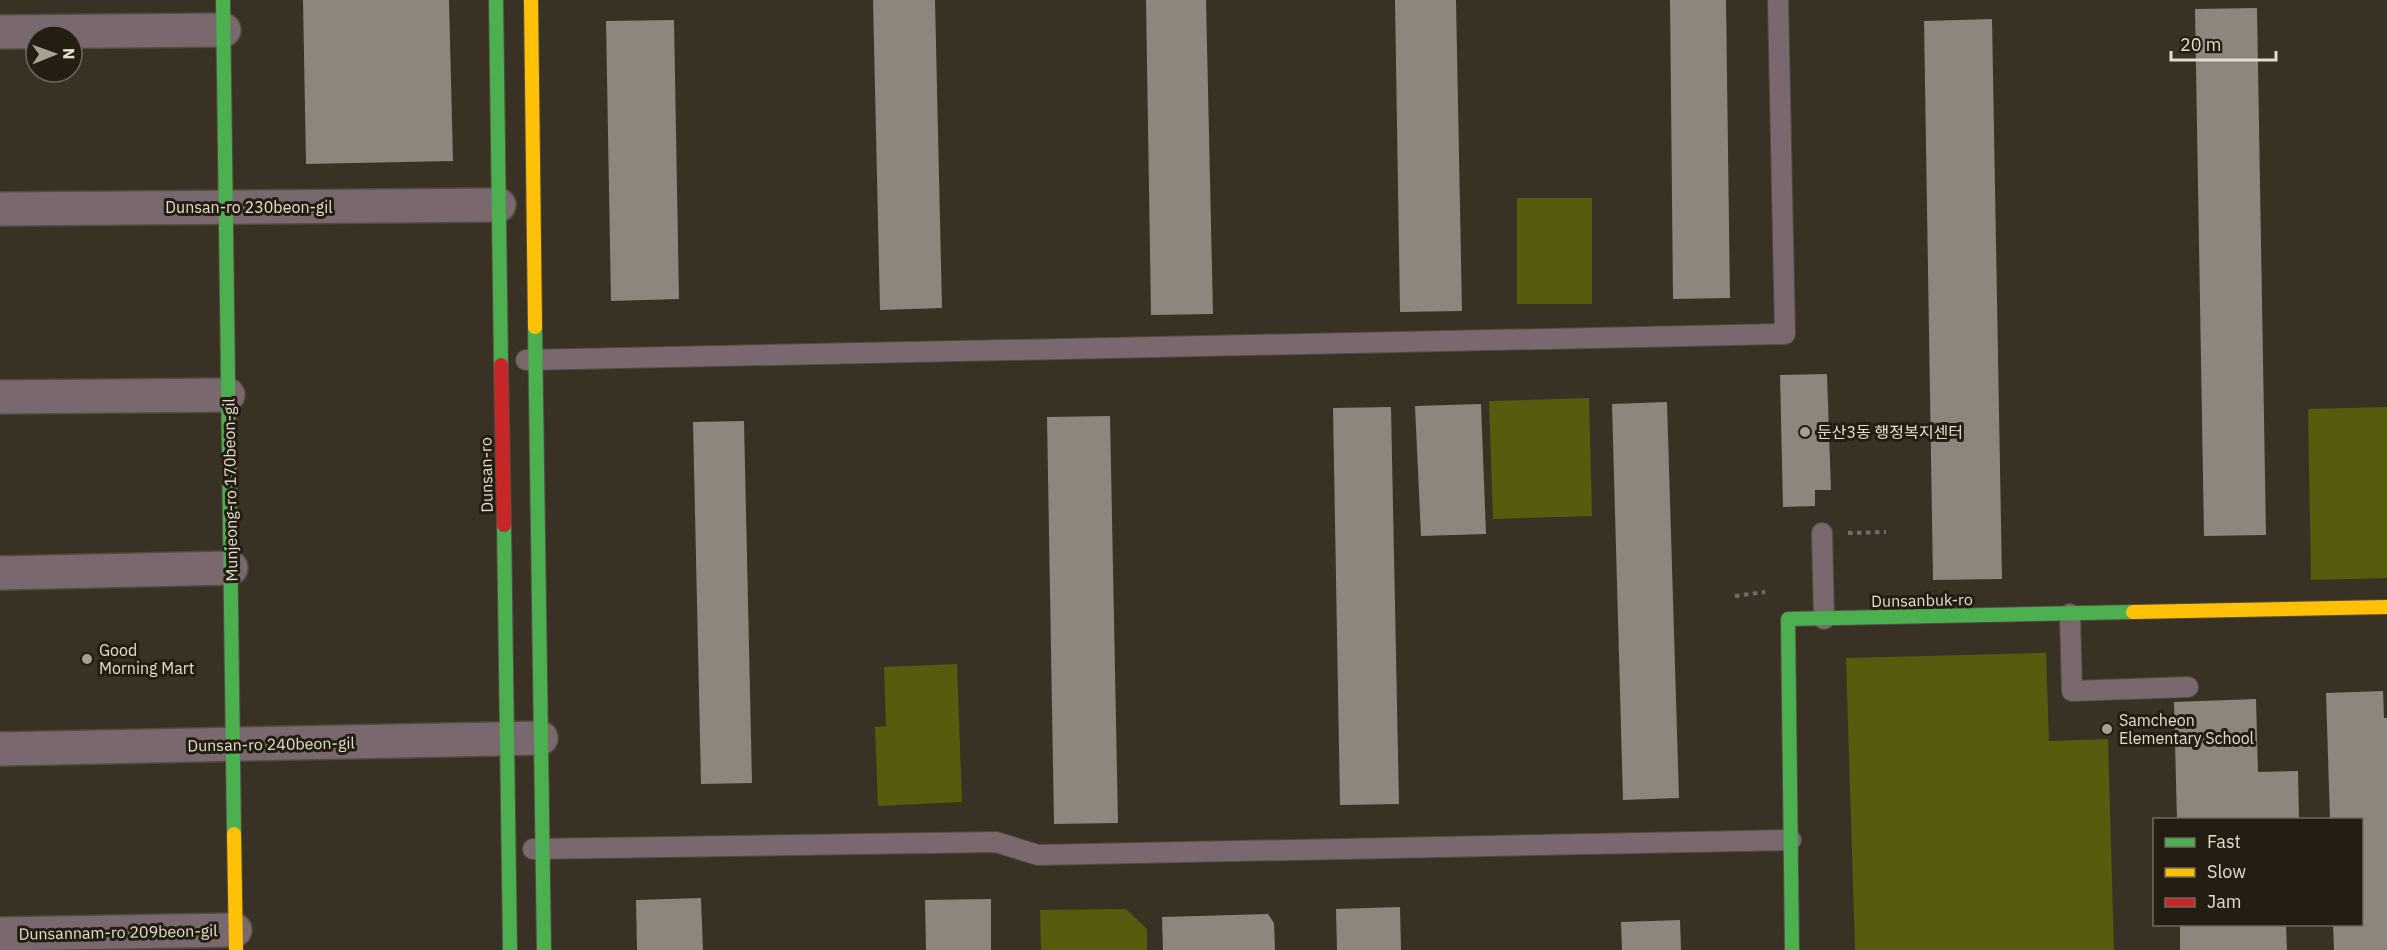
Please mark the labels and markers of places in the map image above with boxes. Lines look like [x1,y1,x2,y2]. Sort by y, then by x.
place label: 둔산3동 행정복지센터 [1817,422,1963,442]
marker: 둔산3동 행정복지센터 [1798,425,1812,439]
place label: Good Morning Mart [99,640,194,678]
marker: Good Morning Mart [80,652,94,666]
place label: Samcheon Elementary School [2119,710,2254,748]
marker: Samcheon Elementary School [2100,722,2114,736]

